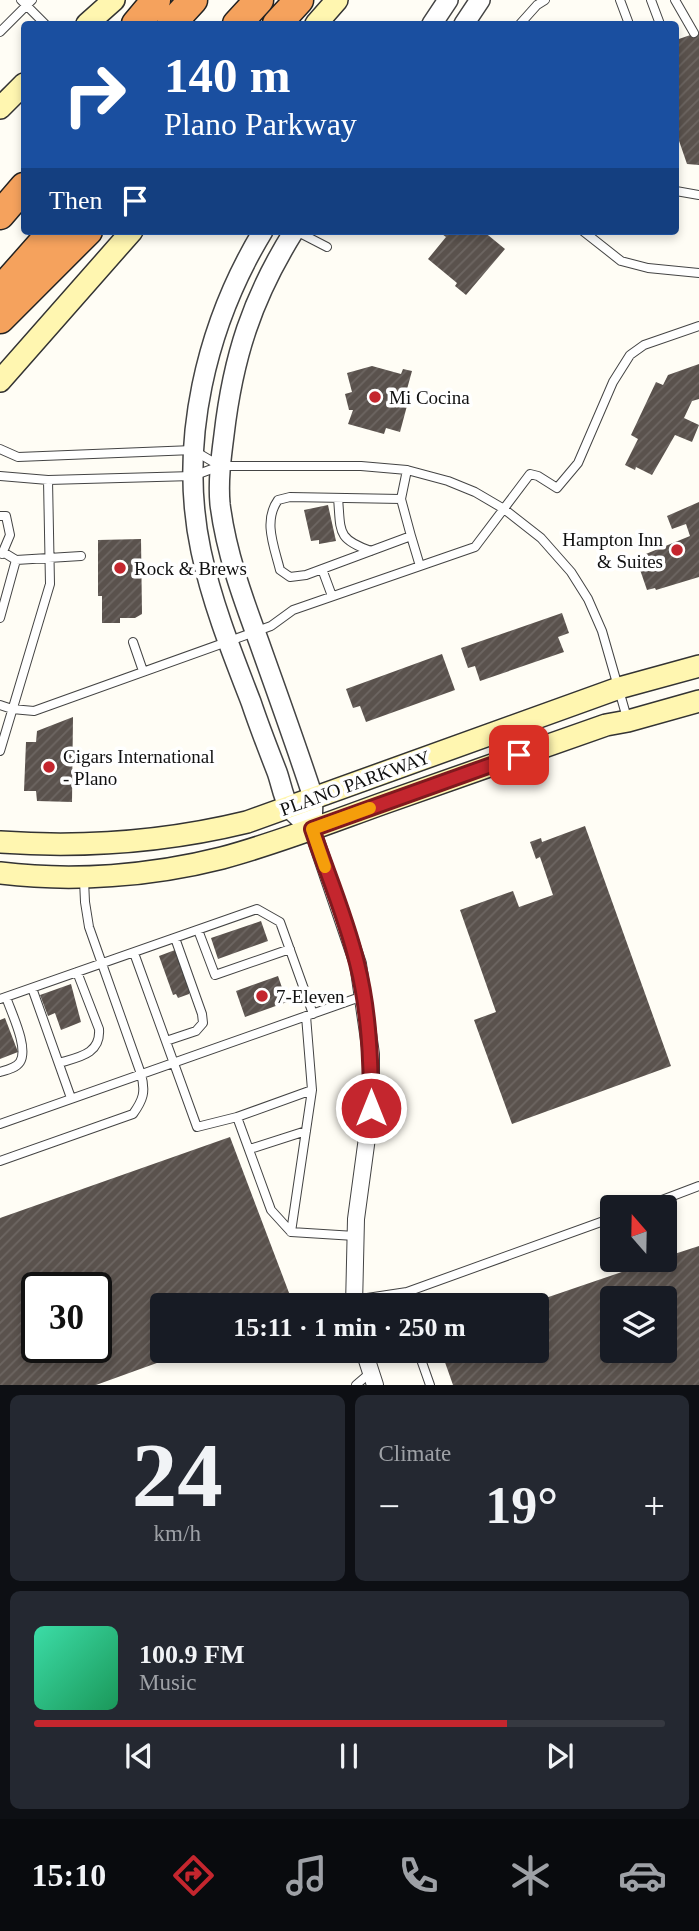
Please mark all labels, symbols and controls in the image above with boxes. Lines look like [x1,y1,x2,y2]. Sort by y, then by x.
text: 140 m [164,48,291,103]
icon: right [49,49,140,140]
text: Plano Parkway [164,106,357,142]
icon: arrive [116,182,154,220]
text: Then [49,186,102,215]
place label: Mi Cocina [389,387,470,408]
marker: Mi Cocina [367,389,383,405]
place label: Hampton Inn & Suites [562,529,663,572]
marker: Hampton Inn & Suites [669,542,685,558]
place label: Rock & Brews [134,558,247,579]
marker: Rock & Brews [112,560,128,576]
pin [489,725,549,785]
icon: arrive [500,736,538,774]
place label: Cigars International - Plano [63,746,214,789]
street label: PLANO PARKWAY [277,746,433,820]
marker: Cigars International - Plano [41,759,57,775]
place label: 7-Eleven [276,986,345,1007]
marker: 7-Eleven [254,988,270,1004]
position arrow [334,1071,408,1145]
north arrow [600,1195,677,1272]
map controls [600,1195,677,1363]
speed limit sign: 30 [21,1272,112,1363]
button: layers [600,1286,677,1363]
text: 15:11 · 1 min · 250 m [233,1313,466,1342]
text: 24 [132,1425,223,1526]
text: Climate [379,1441,451,1466]
text: 19° [485,1477,558,1534]
text: − [379,1485,400,1527]
text: + [644,1485,665,1527]
text: km/h [154,1521,201,1546]
text: 100.9 FM [139,1640,244,1669]
text: Music [139,1670,197,1695]
icon: previous [120,1737,158,1775]
icon: pause [330,1737,368,1775]
icon: next [541,1737,579,1775]
icon: directions [169,1851,218,1900]
icon: music [282,1851,331,1900]
icon: phone [394,1851,443,1900]
icon: climate [506,1851,555,1900]
icon: car [618,1851,667,1900]
text: 15:10 [32,1857,106,1893]

